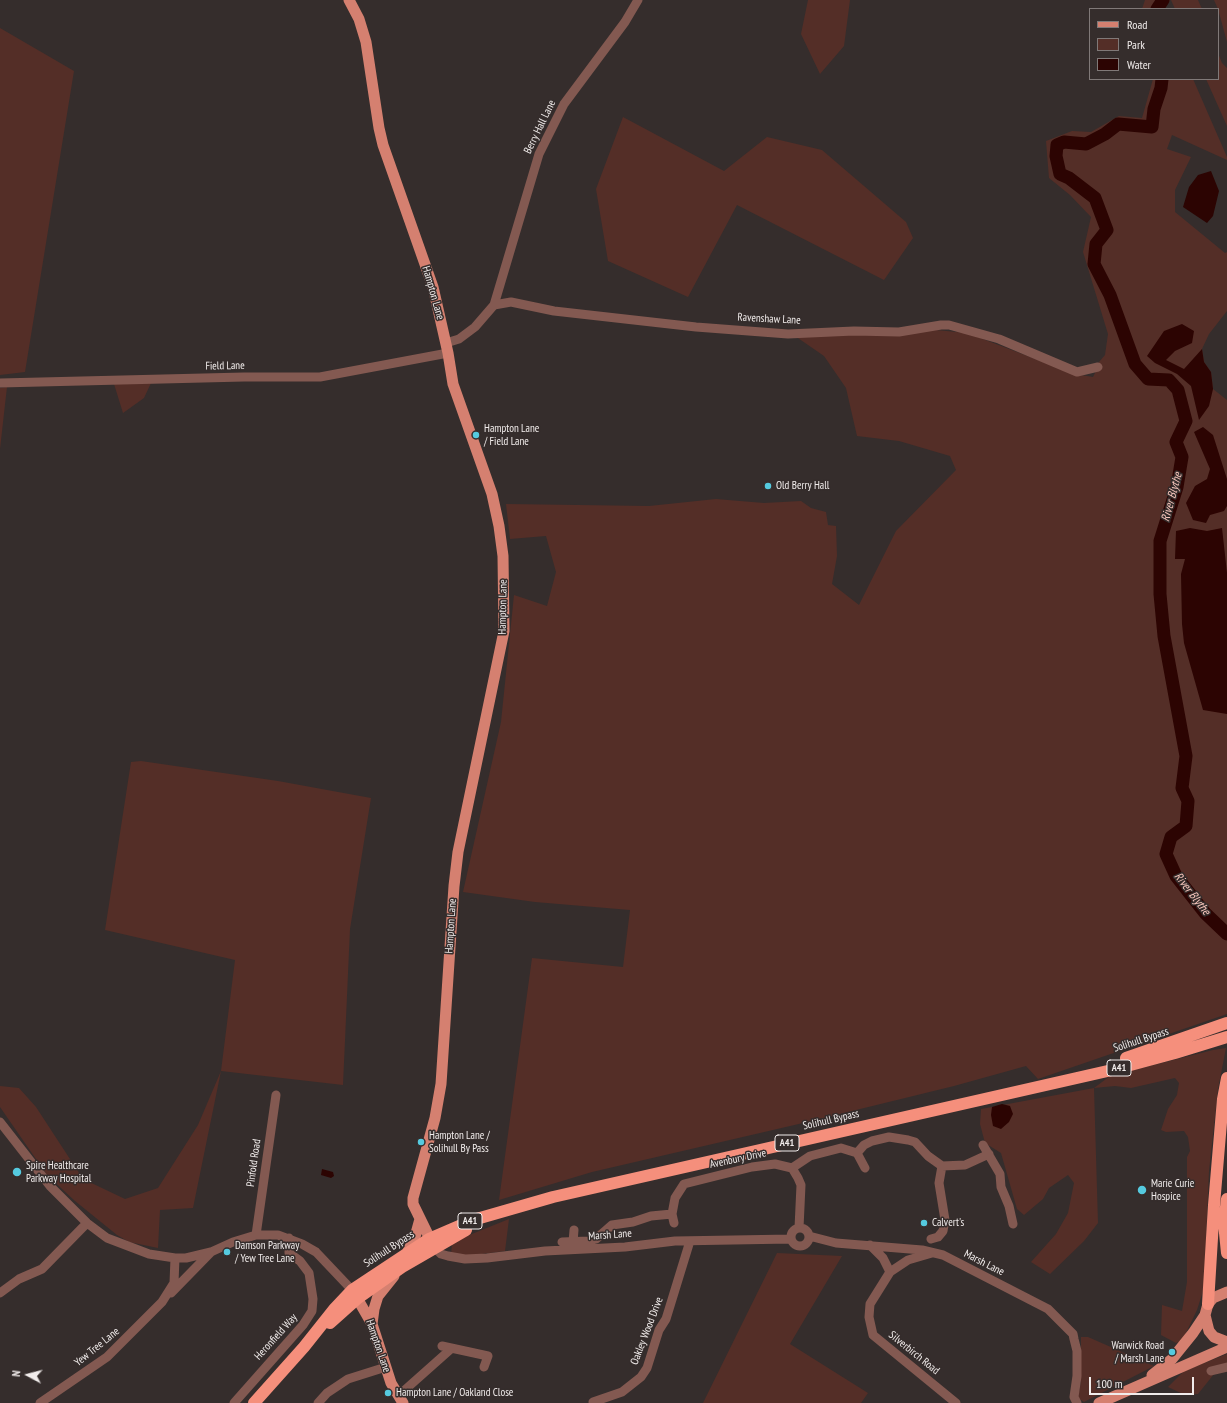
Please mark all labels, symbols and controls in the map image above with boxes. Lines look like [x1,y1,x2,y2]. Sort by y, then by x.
legend [1089,8,1219,80]
text: Road [1127,17,1147,32]
text: Park [1127,37,1145,52]
text: Water [1127,57,1151,72]
street label: Berry Hall Lane [521,98,559,156]
street label: Hampton Lane [419,265,447,321]
street label: Ravenshaw Lane [737,311,801,327]
street label: Field Lane [205,359,245,373]
place label: Hampton Lane / Field Lane [484,422,539,448]
marker: Hampton Lane / Field Lane [471,430,481,440]
water label: River Blythe [1159,471,1185,523]
place label: Old Berry Hall [776,479,829,493]
marker: Old Berry Hall [763,481,773,491]
street label: Hampton Lane [496,579,510,635]
water label: River Blythe [1171,870,1213,918]
street label: Hampton Lane [442,898,460,954]
street label: Solihull Bypass [1112,1025,1170,1055]
road number: A41 [1107,1060,1131,1076]
street label: Solihull Bypass [802,1107,860,1133]
place label: Hampton Lane / Solihull By Pass [429,1129,490,1155]
road number: A41 [775,1135,799,1151]
marker: Hampton Lane / Solihull By Pass [416,1137,426,1147]
street label: Pinfold Road [244,1138,264,1188]
street label: Avenbury Drive [708,1147,768,1171]
place label: Spire Healthcare Parkway Hospital [26,1159,91,1185]
marker: Spire Healthcare Parkway Hospital [11,1166,23,1178]
place label: Marie Curie Hospice [1151,1177,1194,1203]
marker: Marie Curie Hospice [1136,1184,1148,1196]
road number: A41 [458,1213,482,1229]
place label: Calvert's [932,1216,964,1230]
marker: Calvert's [919,1218,929,1228]
street label: Marsh Lane [588,1227,632,1243]
street label: Solihull Bypass [361,1228,417,1270]
place label: Damson Parkway / Yew Tree Lane [235,1239,299,1265]
marker: Damson Parkway / Yew Tree Lane [222,1247,232,1257]
street label: Marsh Lane [962,1247,1006,1279]
street label: Oakley Wood Drive [628,1295,666,1367]
street label: Heronfield Way [252,1311,300,1363]
street label: Hampton Lane [363,1318,393,1374]
street label: Yew Tree Lane [72,1325,122,1369]
street label: Silverbirch Road [886,1329,942,1377]
place label: Warwick Road / Marsh Lane [1111,1339,1164,1365]
marker: Warwick Road / Marsh Lane [1167,1347,1177,1357]
north arrow [8,1355,48,1395]
scale bar [1091,1369,1196,1395]
text: N [9,1370,23,1377]
text: 100 m [1096,1376,1123,1391]
place label: Hampton Lane / Oakland Close [396,1386,513,1400]
marker: Hampton Lane / Oakland Close [383,1388,393,1398]

